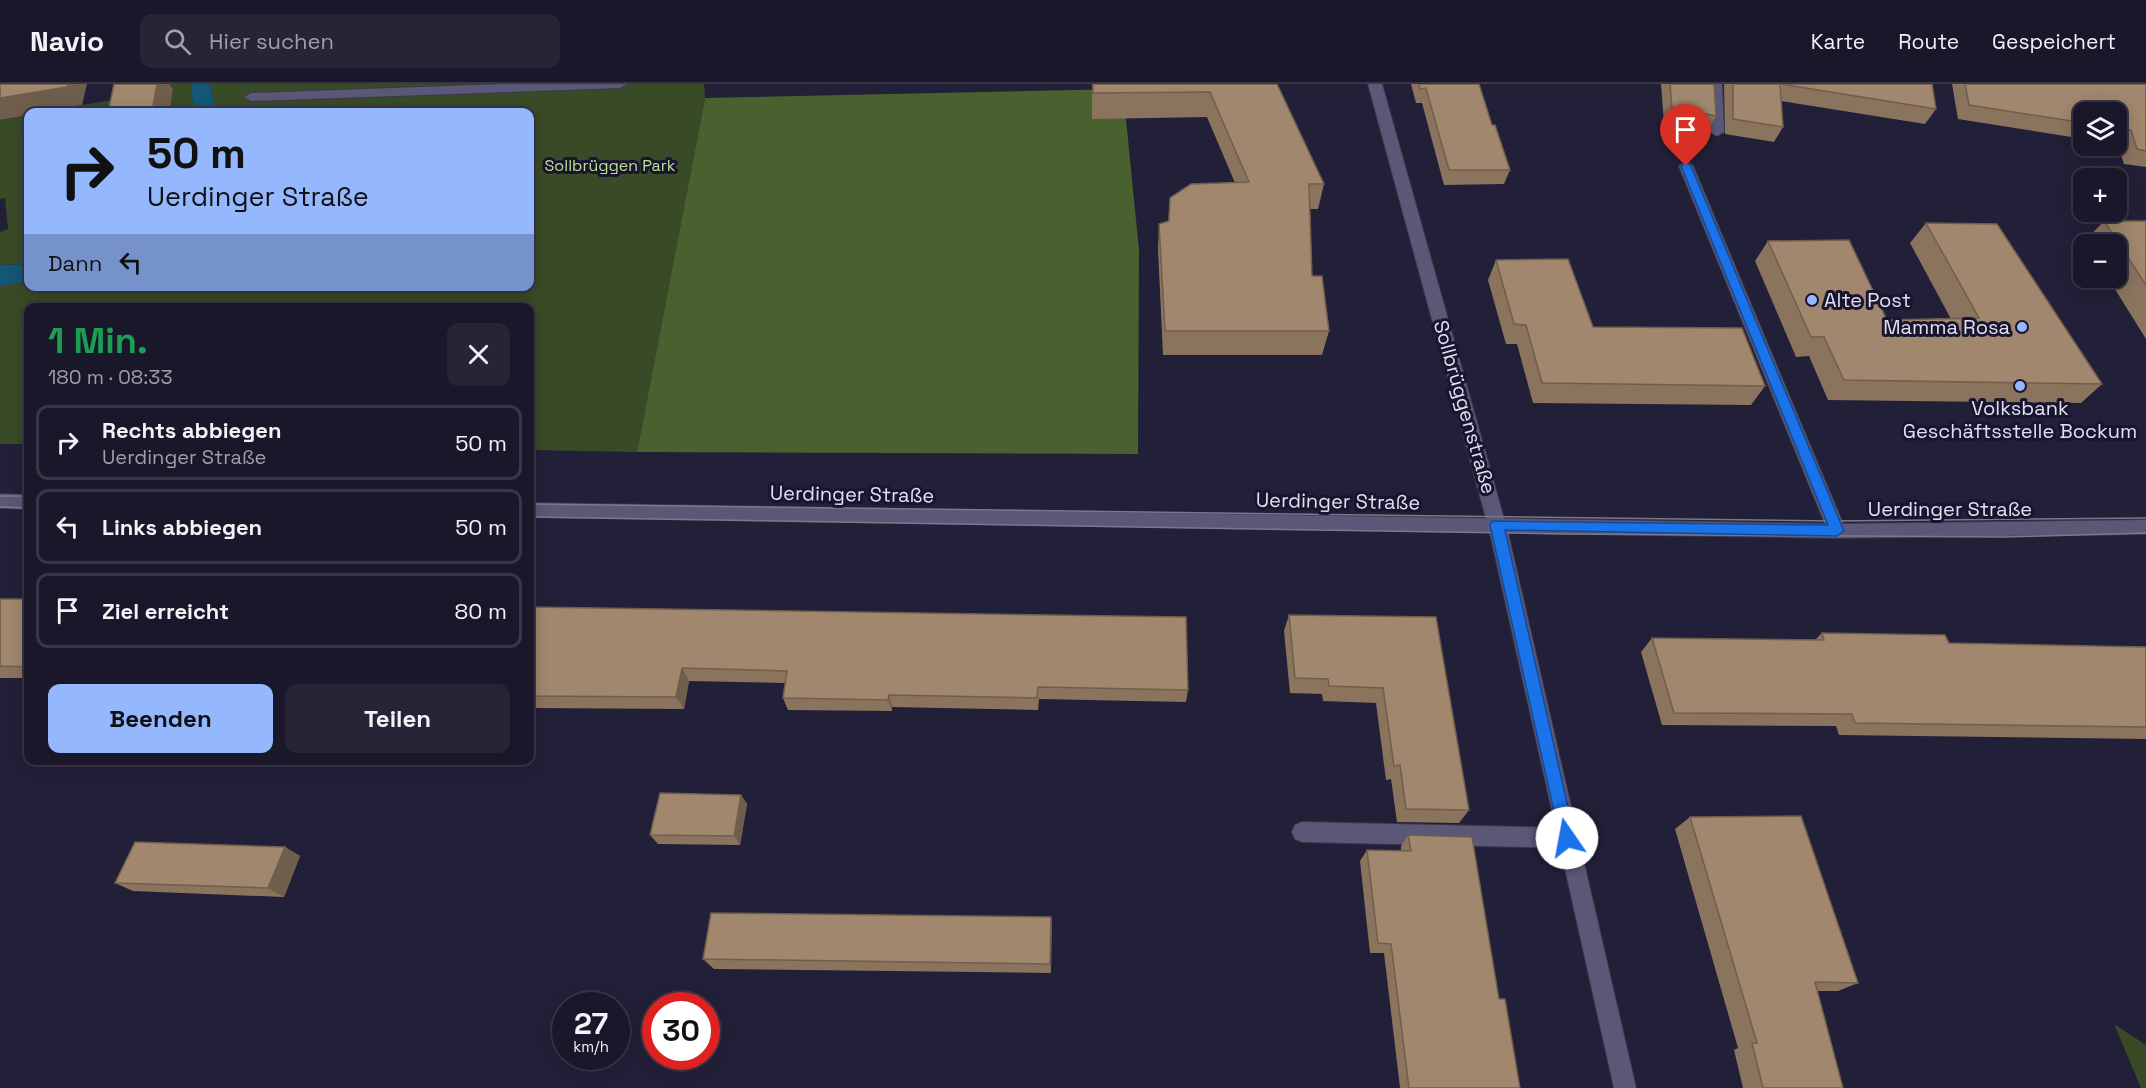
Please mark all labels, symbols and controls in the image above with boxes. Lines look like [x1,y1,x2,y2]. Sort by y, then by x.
search box [140,14,560,68]
text: Navio [30,23,104,59]
icon: search [161,25,194,58]
text: Hier suchen [209,27,334,55]
text: Karte [1811,28,1865,55]
text: Route [1898,28,1959,55]
text: Gespeichert [1992,28,2116,55]
map controls [2073,102,2127,288]
button: layers [2073,102,2127,156]
pin [1660,104,1711,166]
icon: arrive [1669,113,1702,146]
text: 50 m [147,127,246,180]
icon: right [48,132,126,210]
park label: Sollbrüggen Park [545,155,676,176]
button: + [2073,168,2127,222]
text: Uerdinger Straße [147,179,369,214]
button: − [2073,234,2127,288]
icon: left [114,246,147,279]
text: Dann [48,249,102,277]
place label: Alte Post [1824,287,1911,313]
marker: Alte Post [1805,293,1819,307]
place label: Mamma Rosa [1883,314,2010,340]
street label: Sollbrüggenstraße [1428,317,1502,497]
text: 1 Min. [48,318,148,364]
marker: Mamma Rosa [2015,320,2029,334]
button: close [447,323,510,386]
text: 180 m · 08:33 [48,364,173,390]
marker: Volksbank Geschäftsstelle Bockum [2013,379,2027,393]
place label: Volksbank Geschäftsstelle Bockum [1903,395,2137,444]
text: Rechts abbiegen [102,416,282,444]
icon: right [51,426,84,459]
text: 50 m [455,429,507,457]
text: Uerdinger Straße [102,444,266,470]
street label: Uerdinger Straße [770,480,934,508]
street label: Uerdinger Straße [1256,487,1420,515]
street label: Uerdinger Straße [1868,496,2032,522]
icon: left [51,510,84,543]
text: Links abbiegen [102,513,262,541]
text: 50 m [455,513,507,541]
icon: arrive [51,594,84,627]
text: Ziel erreicht [102,597,229,625]
text: 80 m [455,597,507,625]
button: Beenden [48,684,273,753]
button: Teilen [285,684,510,753]
position arrow [1535,806,1599,870]
speed limit sign: 30 [642,992,720,1070]
text: 27 [574,1004,608,1043]
text: km/h [573,1037,609,1056]

